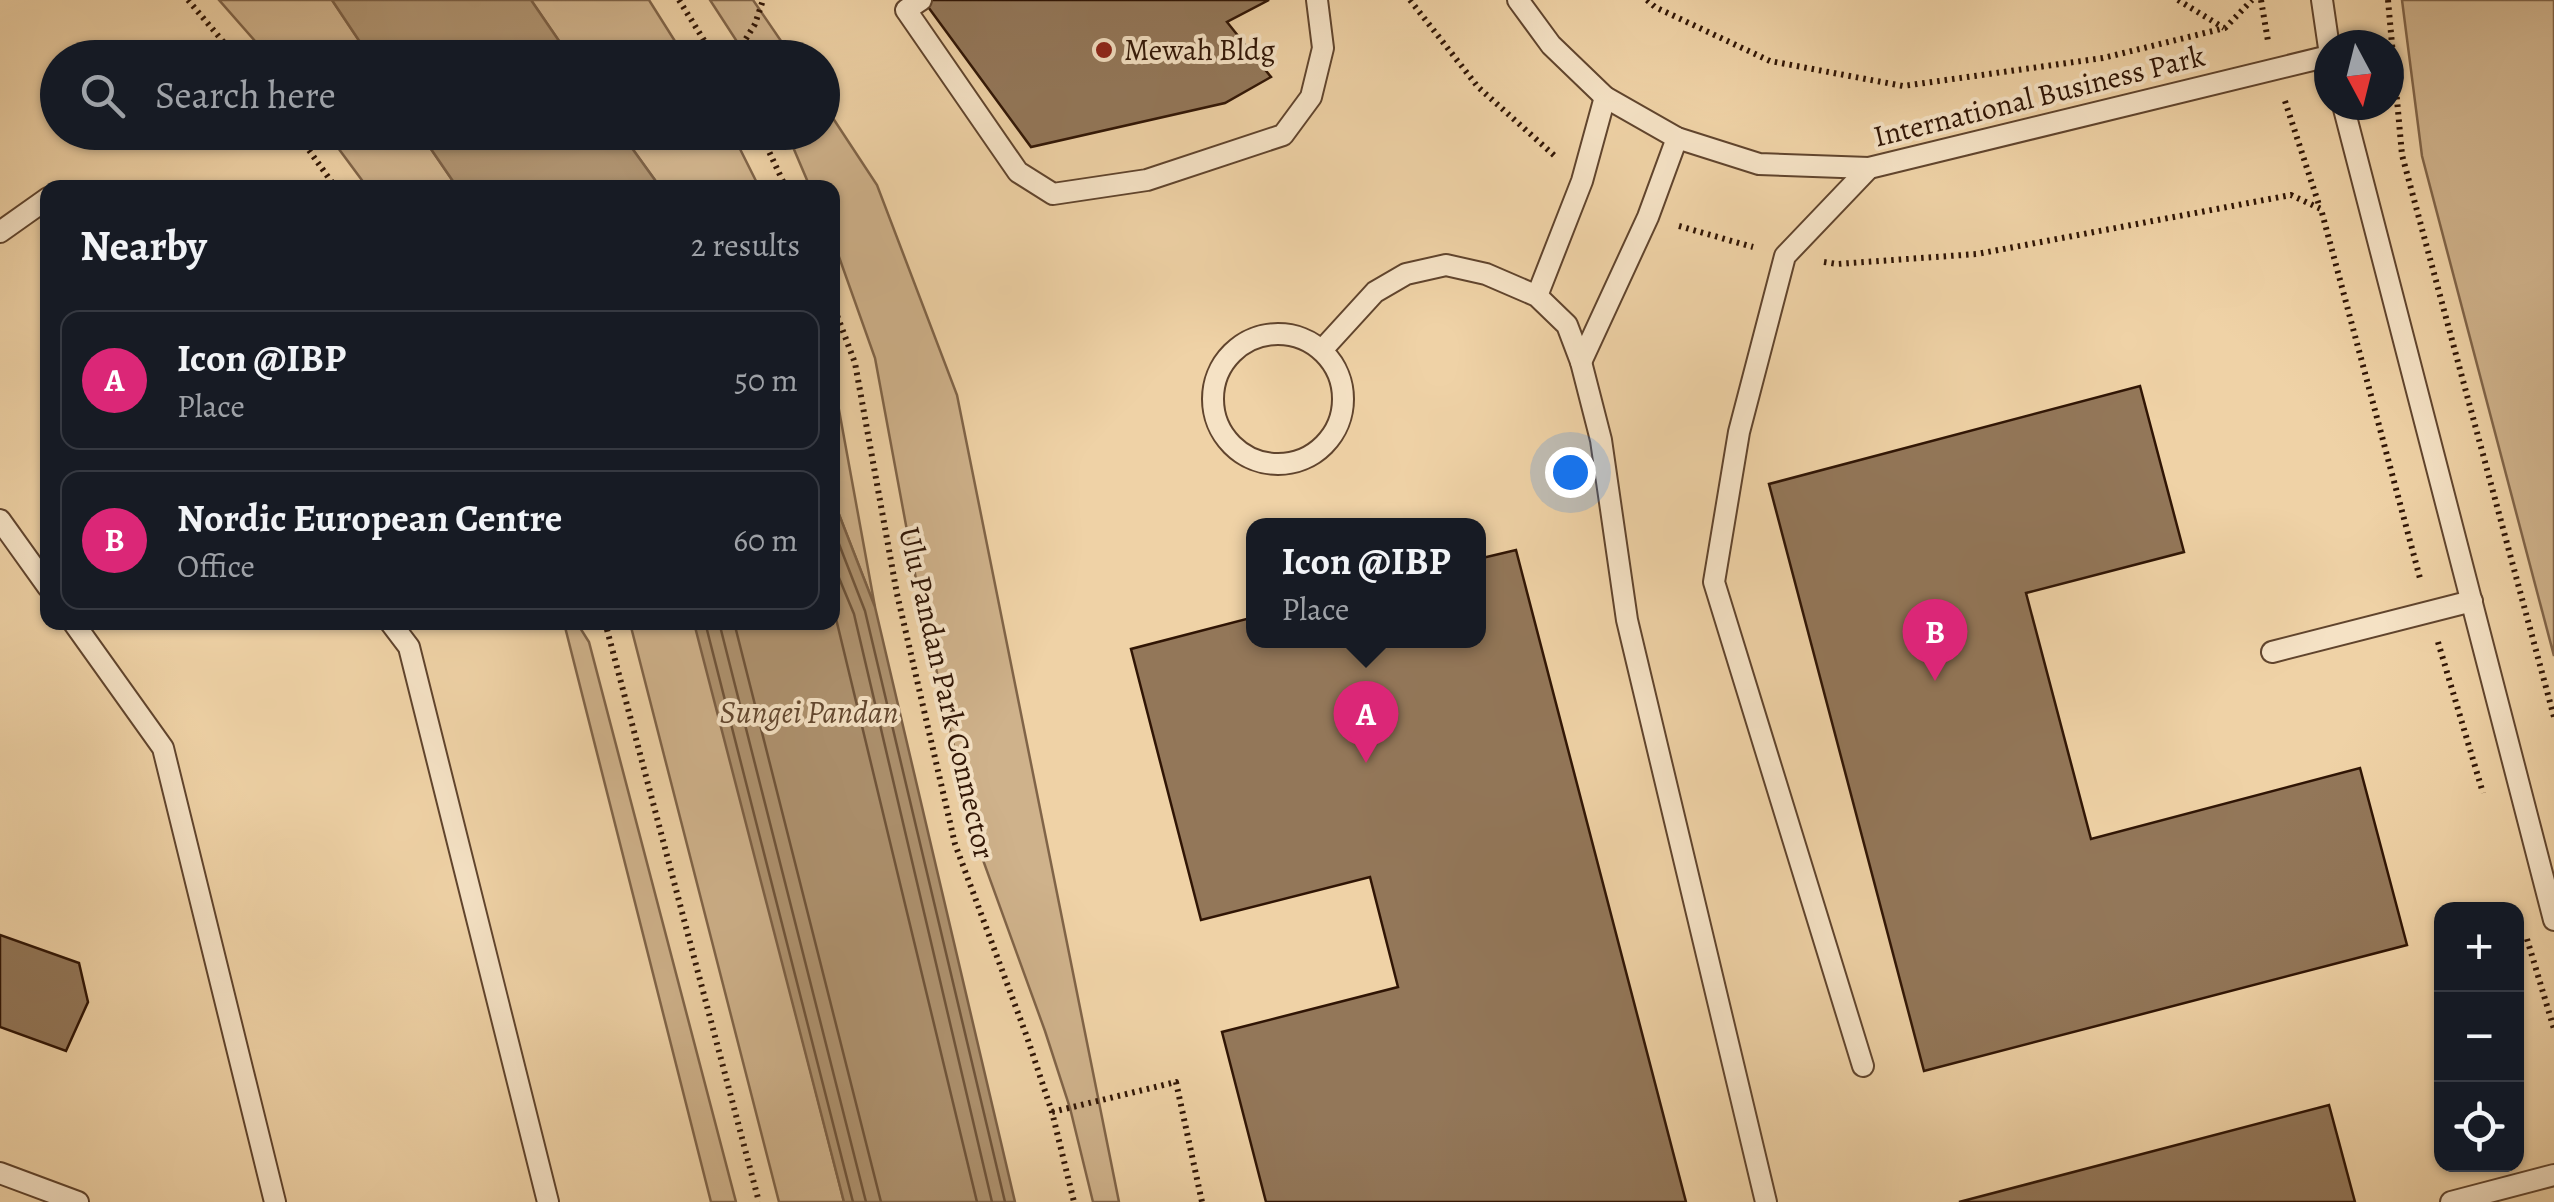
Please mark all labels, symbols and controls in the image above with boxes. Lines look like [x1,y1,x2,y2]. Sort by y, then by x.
place label: Mewah Bldg [1124,30,1275,70]
north arrow [2314,30,2404,120]
street label: International Business Park [1869,35,2209,157]
marker: Mewah Bldg [1093,39,1115,61]
search box [40,40,840,150]
icon: search [75,68,130,123]
text: Search here [155,69,336,121]
text: Nearby [80,217,207,274]
text: 2 results [691,223,800,267]
text: Icon @IBP [177,332,346,384]
text: A [104,358,125,402]
text: 50 m [734,358,798,402]
text: Place [177,384,245,428]
your location [1545,447,1596,498]
text: Nordic European Centre [177,492,562,544]
text: B [104,518,125,562]
text: 60 m [733,518,798,562]
popup [1246,518,1486,648]
street label: Ulu Pandan Park Connector [889,523,1005,863]
text: Icon @IBP [1282,535,1450,587]
text: Office [177,544,255,588]
text: Place [1282,587,1349,631]
pin: B [1902,598,1968,681]
pin: A [1334,680,1398,763]
water label: Sungei Pandan [720,690,898,734]
map controls [2434,902,2524,1172]
button: + [2434,902,2524,992]
button: − [2434,992,2524,1082]
button: locate [2434,1082,2524,1172]

